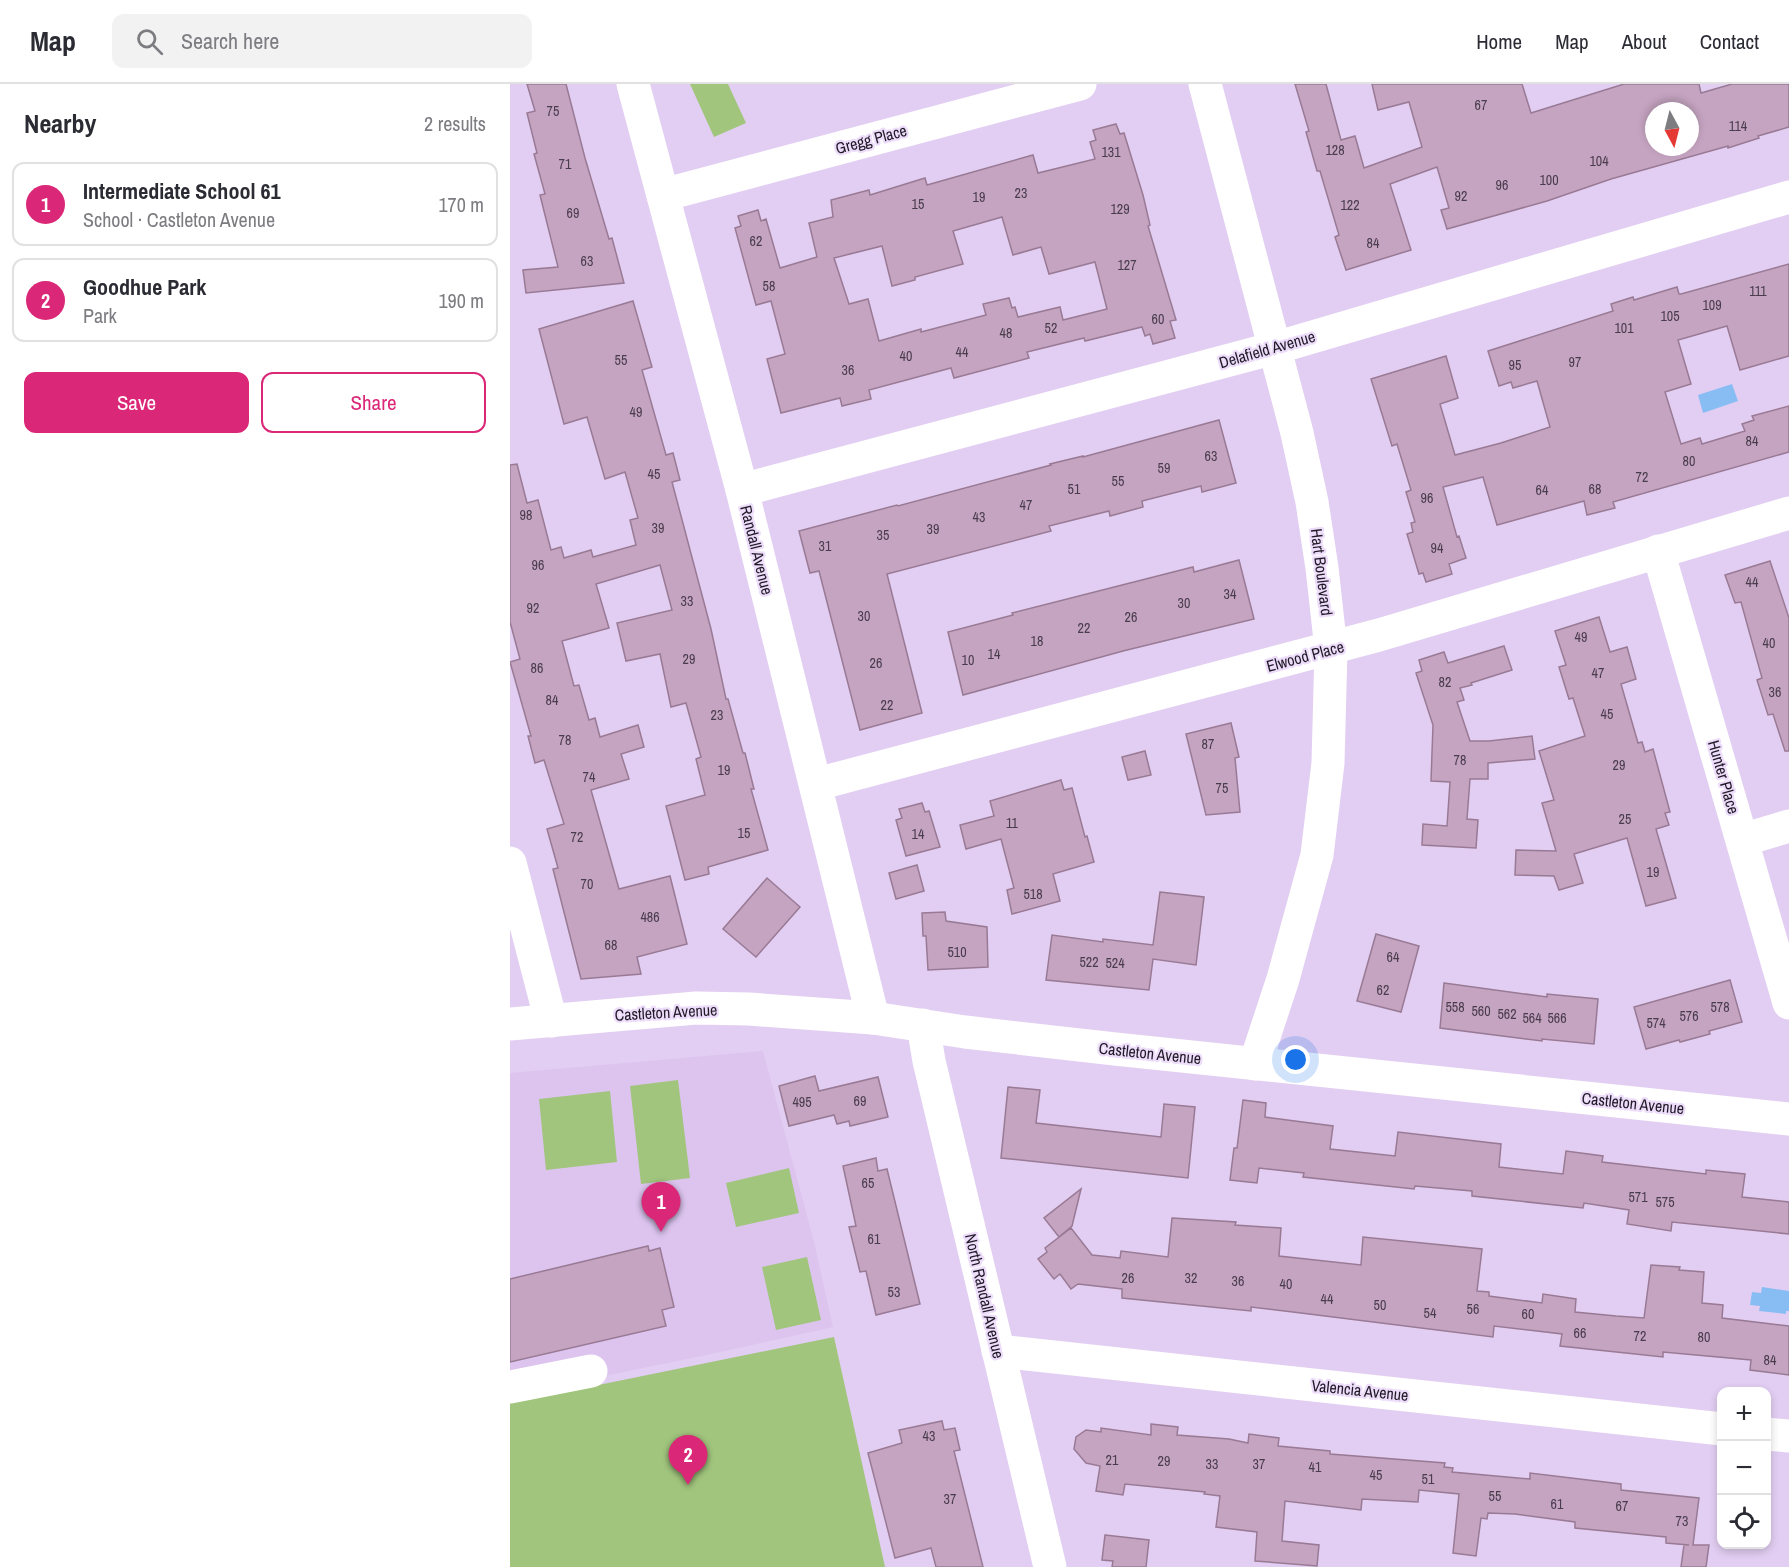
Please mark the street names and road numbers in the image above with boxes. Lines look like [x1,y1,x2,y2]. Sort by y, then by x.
street label: Gregg Place [833,119,909,159]
street label: Delafield Avenue [1216,325,1318,373]
street label: Randall Avenue [735,503,779,597]
street label: Hart Boulevard [1306,527,1338,617]
street label: Elwood Place [1264,635,1346,677]
street label: Hunter Place [1703,738,1745,816]
street label: Castleton Avenue [614,998,718,1026]
street label: Castleton Avenue [1098,1037,1202,1069]
street label: Castleton Avenue [1581,1087,1685,1119]
street label: North Randall Avenue [960,1231,1010,1361]
street label: Valencia Avenue [1310,1374,1410,1406]

